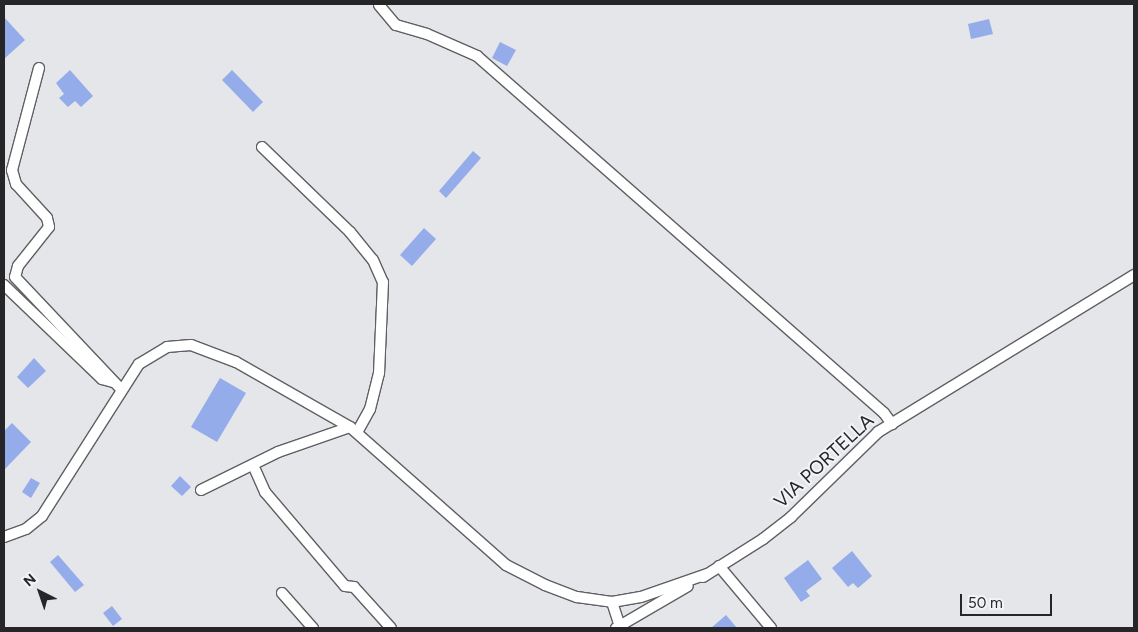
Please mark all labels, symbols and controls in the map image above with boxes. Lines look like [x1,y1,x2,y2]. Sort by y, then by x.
street label: VIA PORTELLA [769,409,879,513]
north arrow [15,567,65,617]
text: N [20,570,39,590]
scale bar [963,584,1056,616]
text: 50 m [968,594,1003,612]

